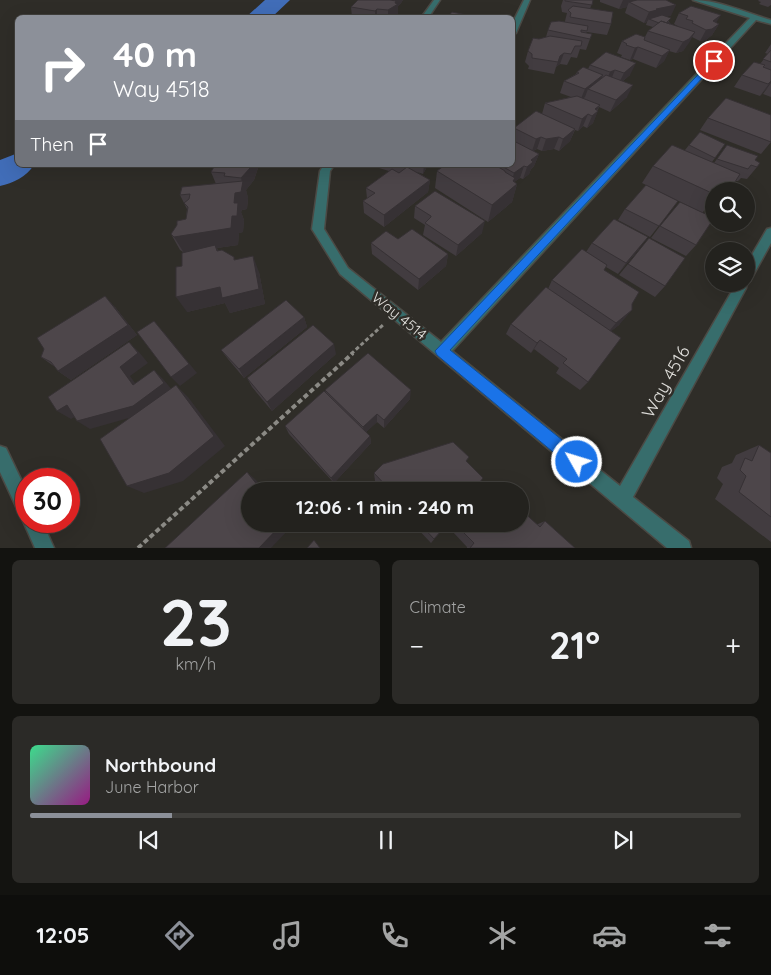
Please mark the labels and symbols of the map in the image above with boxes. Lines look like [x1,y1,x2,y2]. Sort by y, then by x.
pin [693,40,735,82]
street label: Way 4514 [368,288,431,344]
street label: Way 4516 [636,341,695,422]
position arrow [550,435,602,487]
speed limit sign: 30 [15,468,80,533]

